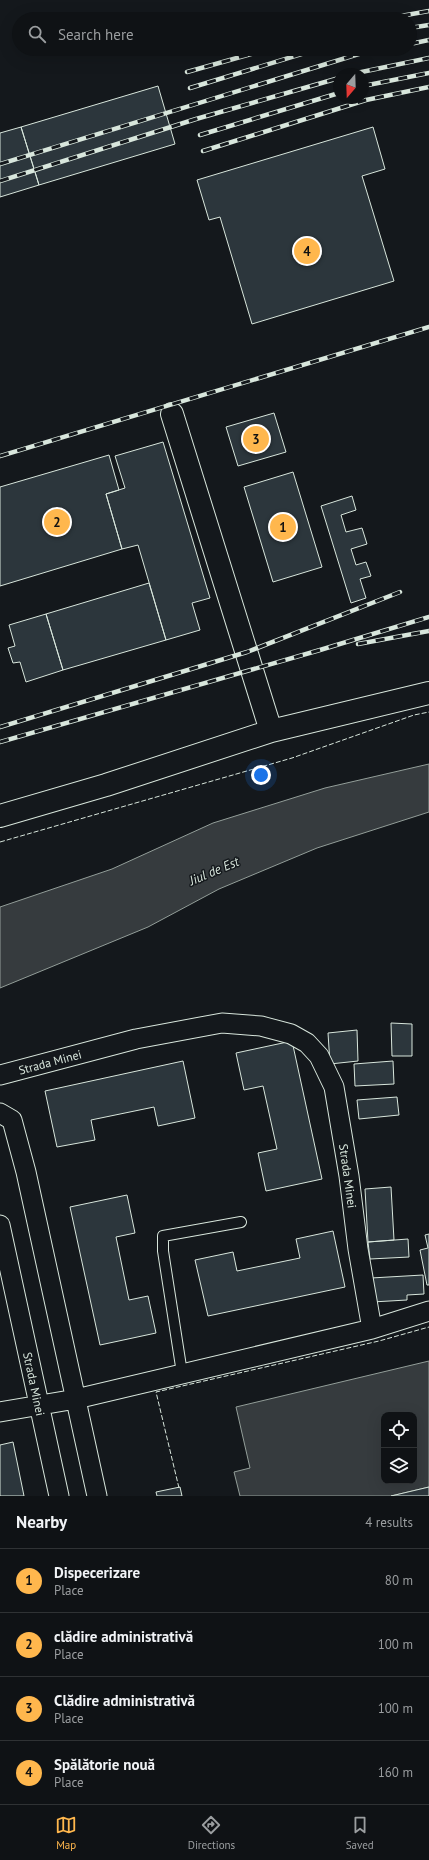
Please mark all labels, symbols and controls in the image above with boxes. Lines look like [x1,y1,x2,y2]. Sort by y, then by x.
search box [12,12,417,56]
icon: search [26,23,48,45]
text: Search here [58,25,134,44]
north arrow [333,68,369,104]
pin: 4 [294,236,320,266]
pin: 3 [243,424,269,454]
pin: 2 [44,507,70,537]
pin: 1 [270,512,296,542]
your location [251,765,271,785]
water label: Jiul de Est [186,853,242,889]
street label: Strada Minei [17,1046,83,1078]
street label: Strada Minei [336,1143,360,1209]
street label: Strada Minei [20,1351,48,1417]
map controls [381,1412,417,1484]
button: locate [381,1412,417,1448]
button: layers [381,1448,417,1484]
text: Nearby [16,1511,67,1533]
text: 4 results [365,1514,413,1531]
text: Dispecerizare [54,1563,140,1582]
text: 1 [25,1572,33,1589]
text: 80 m [385,1572,413,1589]
text: Place [54,1582,84,1599]
text: clădire administrativă [54,1627,193,1646]
text: 2 [25,1636,33,1653]
text: 100 m [378,1636,413,1653]
text: Place [54,1646,84,1663]
text: Clădire administrativă [54,1691,195,1710]
text: 3 [25,1700,33,1717]
text: 100 m [378,1700,413,1717]
text: Place [54,1710,84,1727]
text: Spălătorie nouă [54,1755,155,1774]
text: 4 [25,1764,33,1781]
text: 160 m [378,1764,413,1781]
text: Place [54,1774,84,1791]
tab: Map [55,1814,77,1852]
tab: Directions [188,1814,235,1852]
tab: Saved [346,1814,374,1852]

